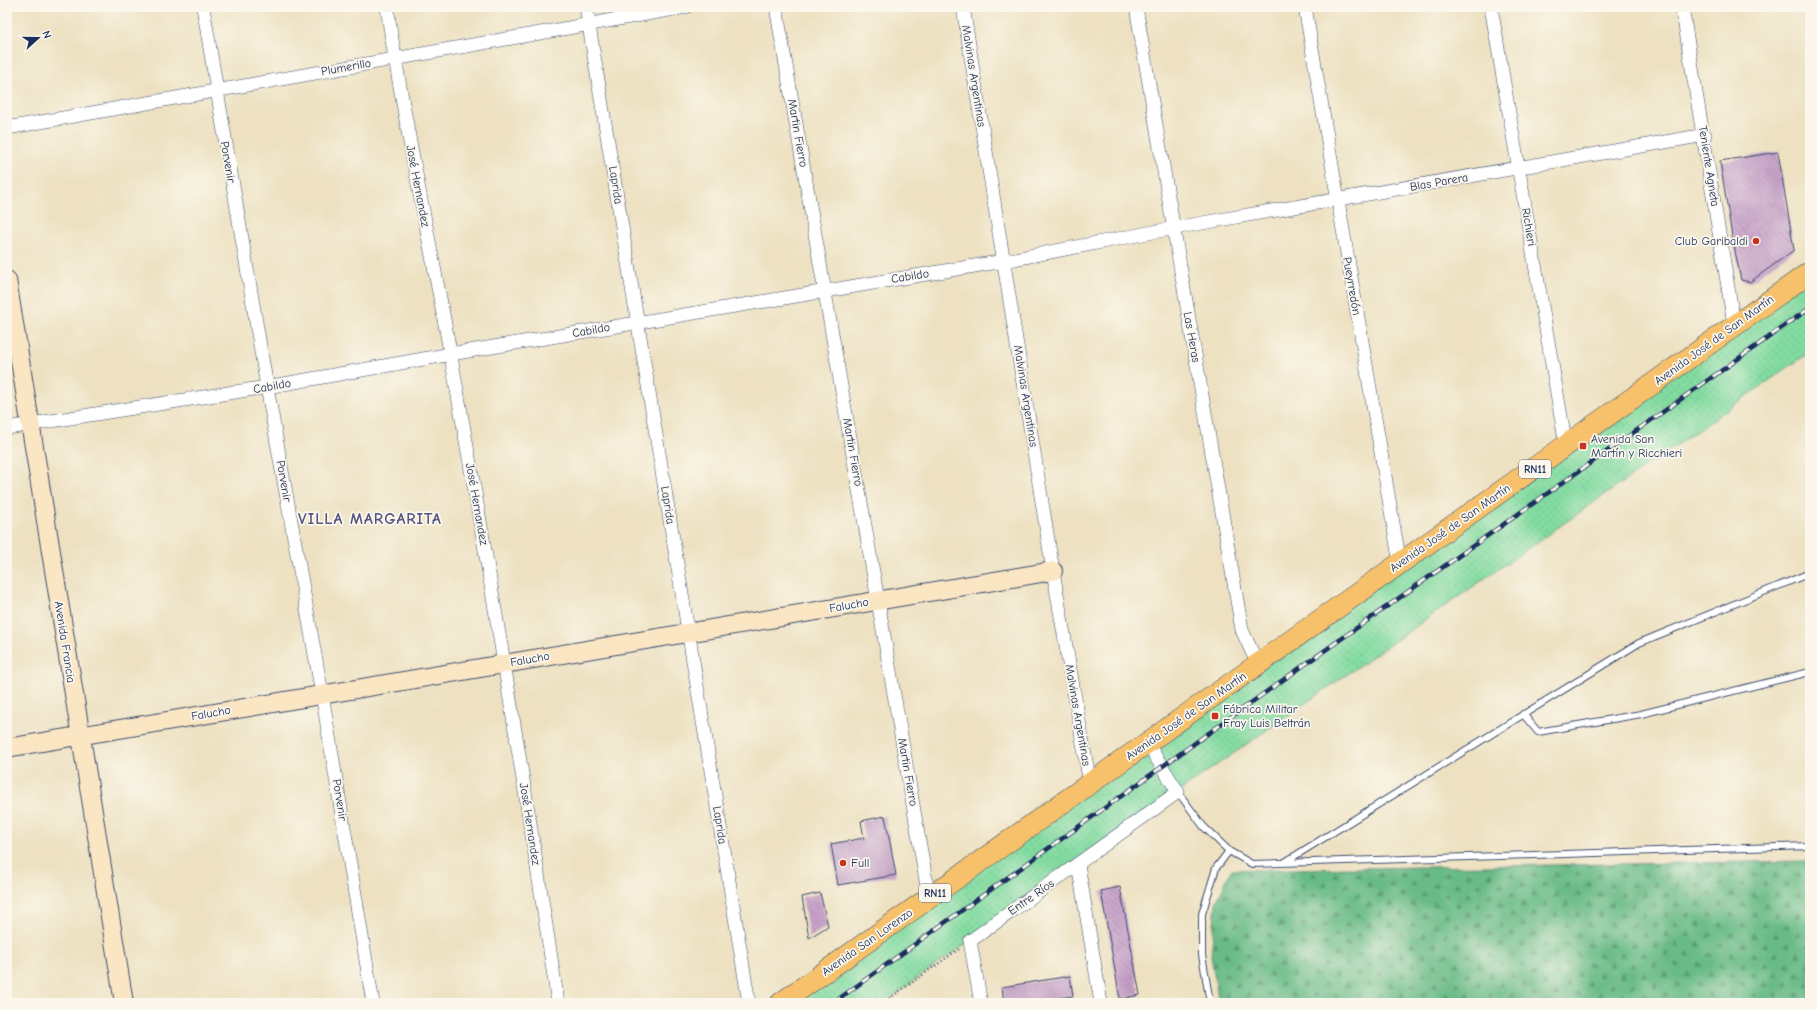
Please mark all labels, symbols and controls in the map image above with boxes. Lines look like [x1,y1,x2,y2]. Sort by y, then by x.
north arrow [18,18,58,58]
street label: Malvinas Argentinas [959,24,989,128]
text: N [40,29,54,40]
street label: Plumerillo [320,56,372,78]
street label: Martin Fierro [785,98,811,168]
street label: Teniente Agneta [1696,125,1722,207]
street label: Porvenir [217,140,239,184]
street label: José Hernandez [403,144,433,229]
street label: Laprida [606,165,626,205]
street label: Blas Parera [1409,170,1469,194]
street label: Richieri [1519,207,1539,247]
place label: Club Garibaldi [1675,234,1748,248]
marker: Club Garibaldi [1751,236,1761,246]
street label: Pueyrredón [1340,256,1364,316]
street label: Cabildo [890,266,930,286]
street label: Avenida José de San Martín [1652,292,1776,388]
street label: Las Heras [1181,310,1203,364]
street label: Cabildo [571,320,611,340]
street label: Malvinas Argentinas [1011,344,1041,448]
street label: Cabildo [252,376,292,396]
street label: Martin Fierro [840,417,866,487]
place label: Avenida San Martín y Ricchieri [1591,432,1682,460]
marker: Avenida San Martín y Ricchieri [1578,441,1588,451]
street label: Porvenir [273,459,295,503]
road number: RN11 [1519,460,1551,478]
street label: José Hernandez [463,462,491,547]
street label: Avenida José de San Martín [1387,481,1513,575]
street label: Laprida [658,485,678,525]
district label: VILLA MARGARITA [298,510,442,528]
street label: Falucho [828,595,870,615]
street label: Avenida Francia [52,600,78,684]
street label: Falucho [509,649,551,669]
street label: Malvinas Argentinas [1062,663,1094,767]
street label: Avenida José de San Martín [1123,669,1249,763]
place label: Fábrica Militar Fray Luis Beltrán [1223,702,1310,730]
street label: Falucho [190,703,232,723]
marker: Fábrica Militar Fray Luis Beltrán [1210,711,1220,721]
street label: Martin Fierro [895,737,921,807]
street label: Porvenir [330,778,350,822]
street label: José Hernandez [517,782,544,867]
street label: Laprida [710,805,730,845]
place label: Full [851,856,869,870]
marker: Full [838,858,848,868]
street label: Entre Ríos [1005,876,1057,918]
road number: RN11 [919,884,951,902]
street label: Avenida San Lorenzo [819,905,915,979]

